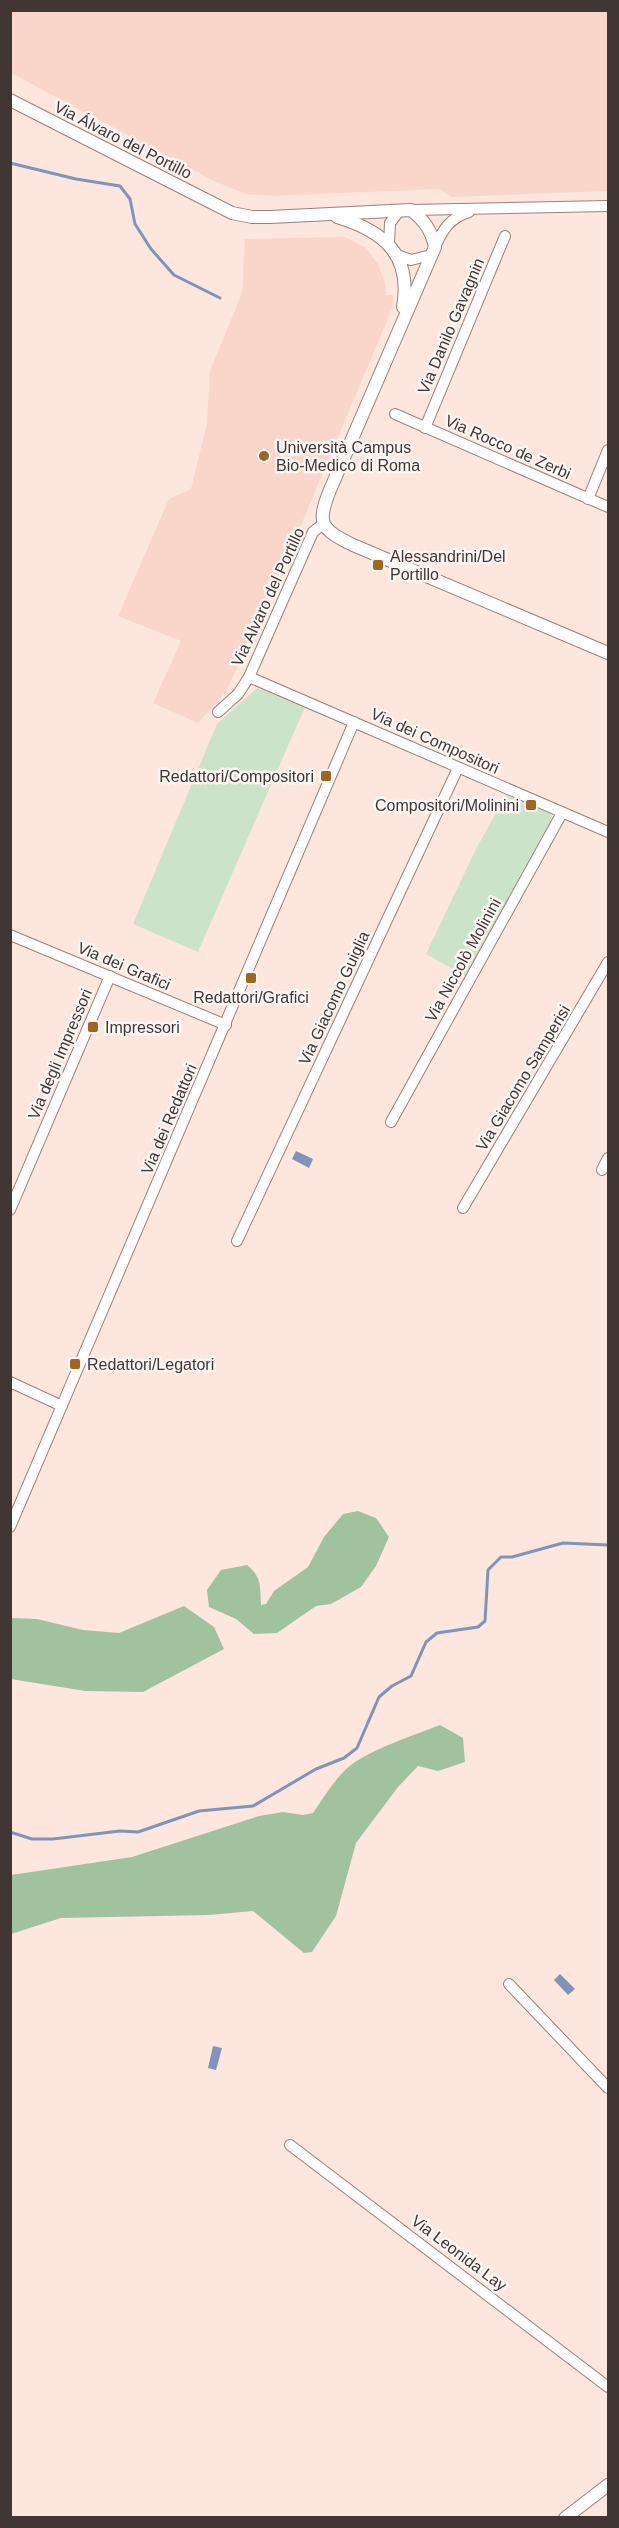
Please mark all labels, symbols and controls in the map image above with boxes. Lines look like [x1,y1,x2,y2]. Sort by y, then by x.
street label: Via Álvaro del Portillo [52,97,195,182]
street label: Via Danilo Gavagnin [415,256,487,396]
street label: Via Rocco de Zerbi [443,412,573,482]
place label: Università Campus Bio-Medico di Roma [276,439,420,474]
marker: Università Campus Bio-Medico di Roma [257,449,271,463]
street label: Via Alvaro del Portillo [228,525,308,669]
place label: Alessandrini/Del Portillo [390,548,506,583]
marker: Alessandrini/Del Portillo [371,558,385,572]
street label: Via dei Compositori [368,705,502,777]
place label: Redattori/Compositori [159,768,314,785]
marker: Redattori/Compositori [319,769,333,783]
place label: Compositori/Molinini [375,797,519,814]
marker: Compositori/Molinini [524,798,538,812]
street label: Via Niccolò Molinini [422,895,504,1025]
street label: Via Giacomo Guiglia [296,928,373,1068]
street label: Via dei Grafici [75,939,173,993]
marker: Redattori/Grafici [244,971,258,985]
street label: Via degli Impressori [25,986,95,1122]
place label: Redattori/Grafici [193,989,309,1006]
street label: Via Giacomo Samperisi [473,1002,573,1154]
place label: Impressori [105,1019,180,1036]
marker: Impressori [86,1020,100,1034]
street label: Via dei Redattori [138,1061,200,1177]
place label: Redattori/Legatori [87,1356,214,1373]
marker: Redattori/Legatori [68,1357,82,1371]
street label: Via Leonida Lay [408,2212,510,2294]

